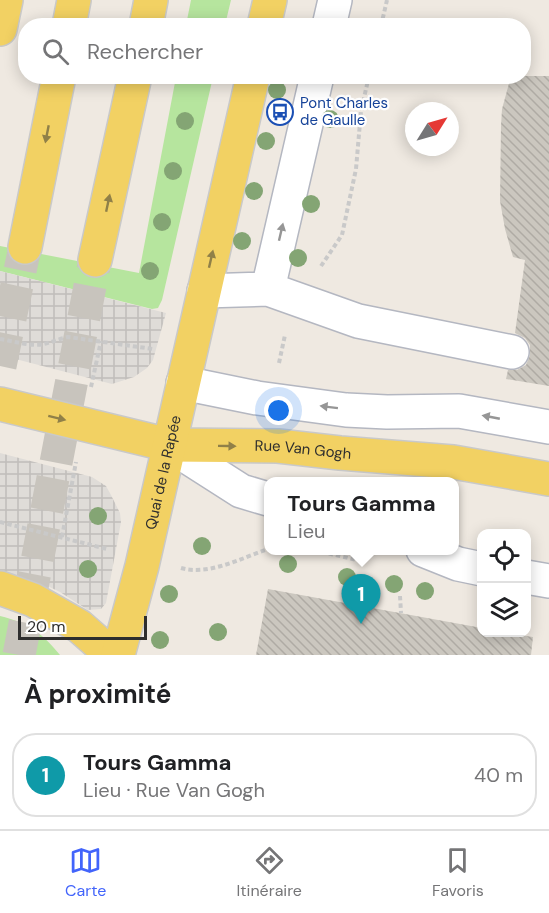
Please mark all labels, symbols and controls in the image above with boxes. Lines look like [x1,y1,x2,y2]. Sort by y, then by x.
search box [18,18,531,84]
icon: search [39,35,72,68]
text: Rechercher [87,37,203,66]
place label: Pont Charles de Gaulle [300,93,388,130]
bus stop icon: Pont Charles de Gaulle [265,97,295,127]
north arrow [405,102,459,156]
one-way arrow [42,125,51,144]
one-way arrow [103,193,113,212]
one-way arrow [277,222,286,241]
one-way arrow [207,250,217,268]
your location [264,396,293,425]
one-way arrow [320,403,339,412]
one-way arrow [482,412,501,421]
street label: Quai de la Rapée [141,413,186,532]
one-way arrow [48,414,66,424]
street label: Rue Van Gogh [254,436,352,464]
one-way arrow [218,441,237,451]
popup [264,477,459,555]
text: Tours Gamma [287,489,436,518]
text: Lieu [287,518,326,544]
map controls [477,529,531,637]
button: locate [477,529,531,583]
pin: 1 [342,574,380,624]
button: layers [477,583,531,637]
scale bar [18,613,147,640]
text: 20 m [27,616,66,637]
text: À proximité [24,677,171,711]
text: Tours Gamma [83,748,231,777]
text: 1 [42,762,49,788]
text: 40 m [474,762,523,788]
text: Lieu · Rue Van Gogh [83,777,265,803]
tab: Carte [65,844,106,901]
tab: Itinéraire [237,844,302,901]
tab: Favoris [432,844,484,901]

